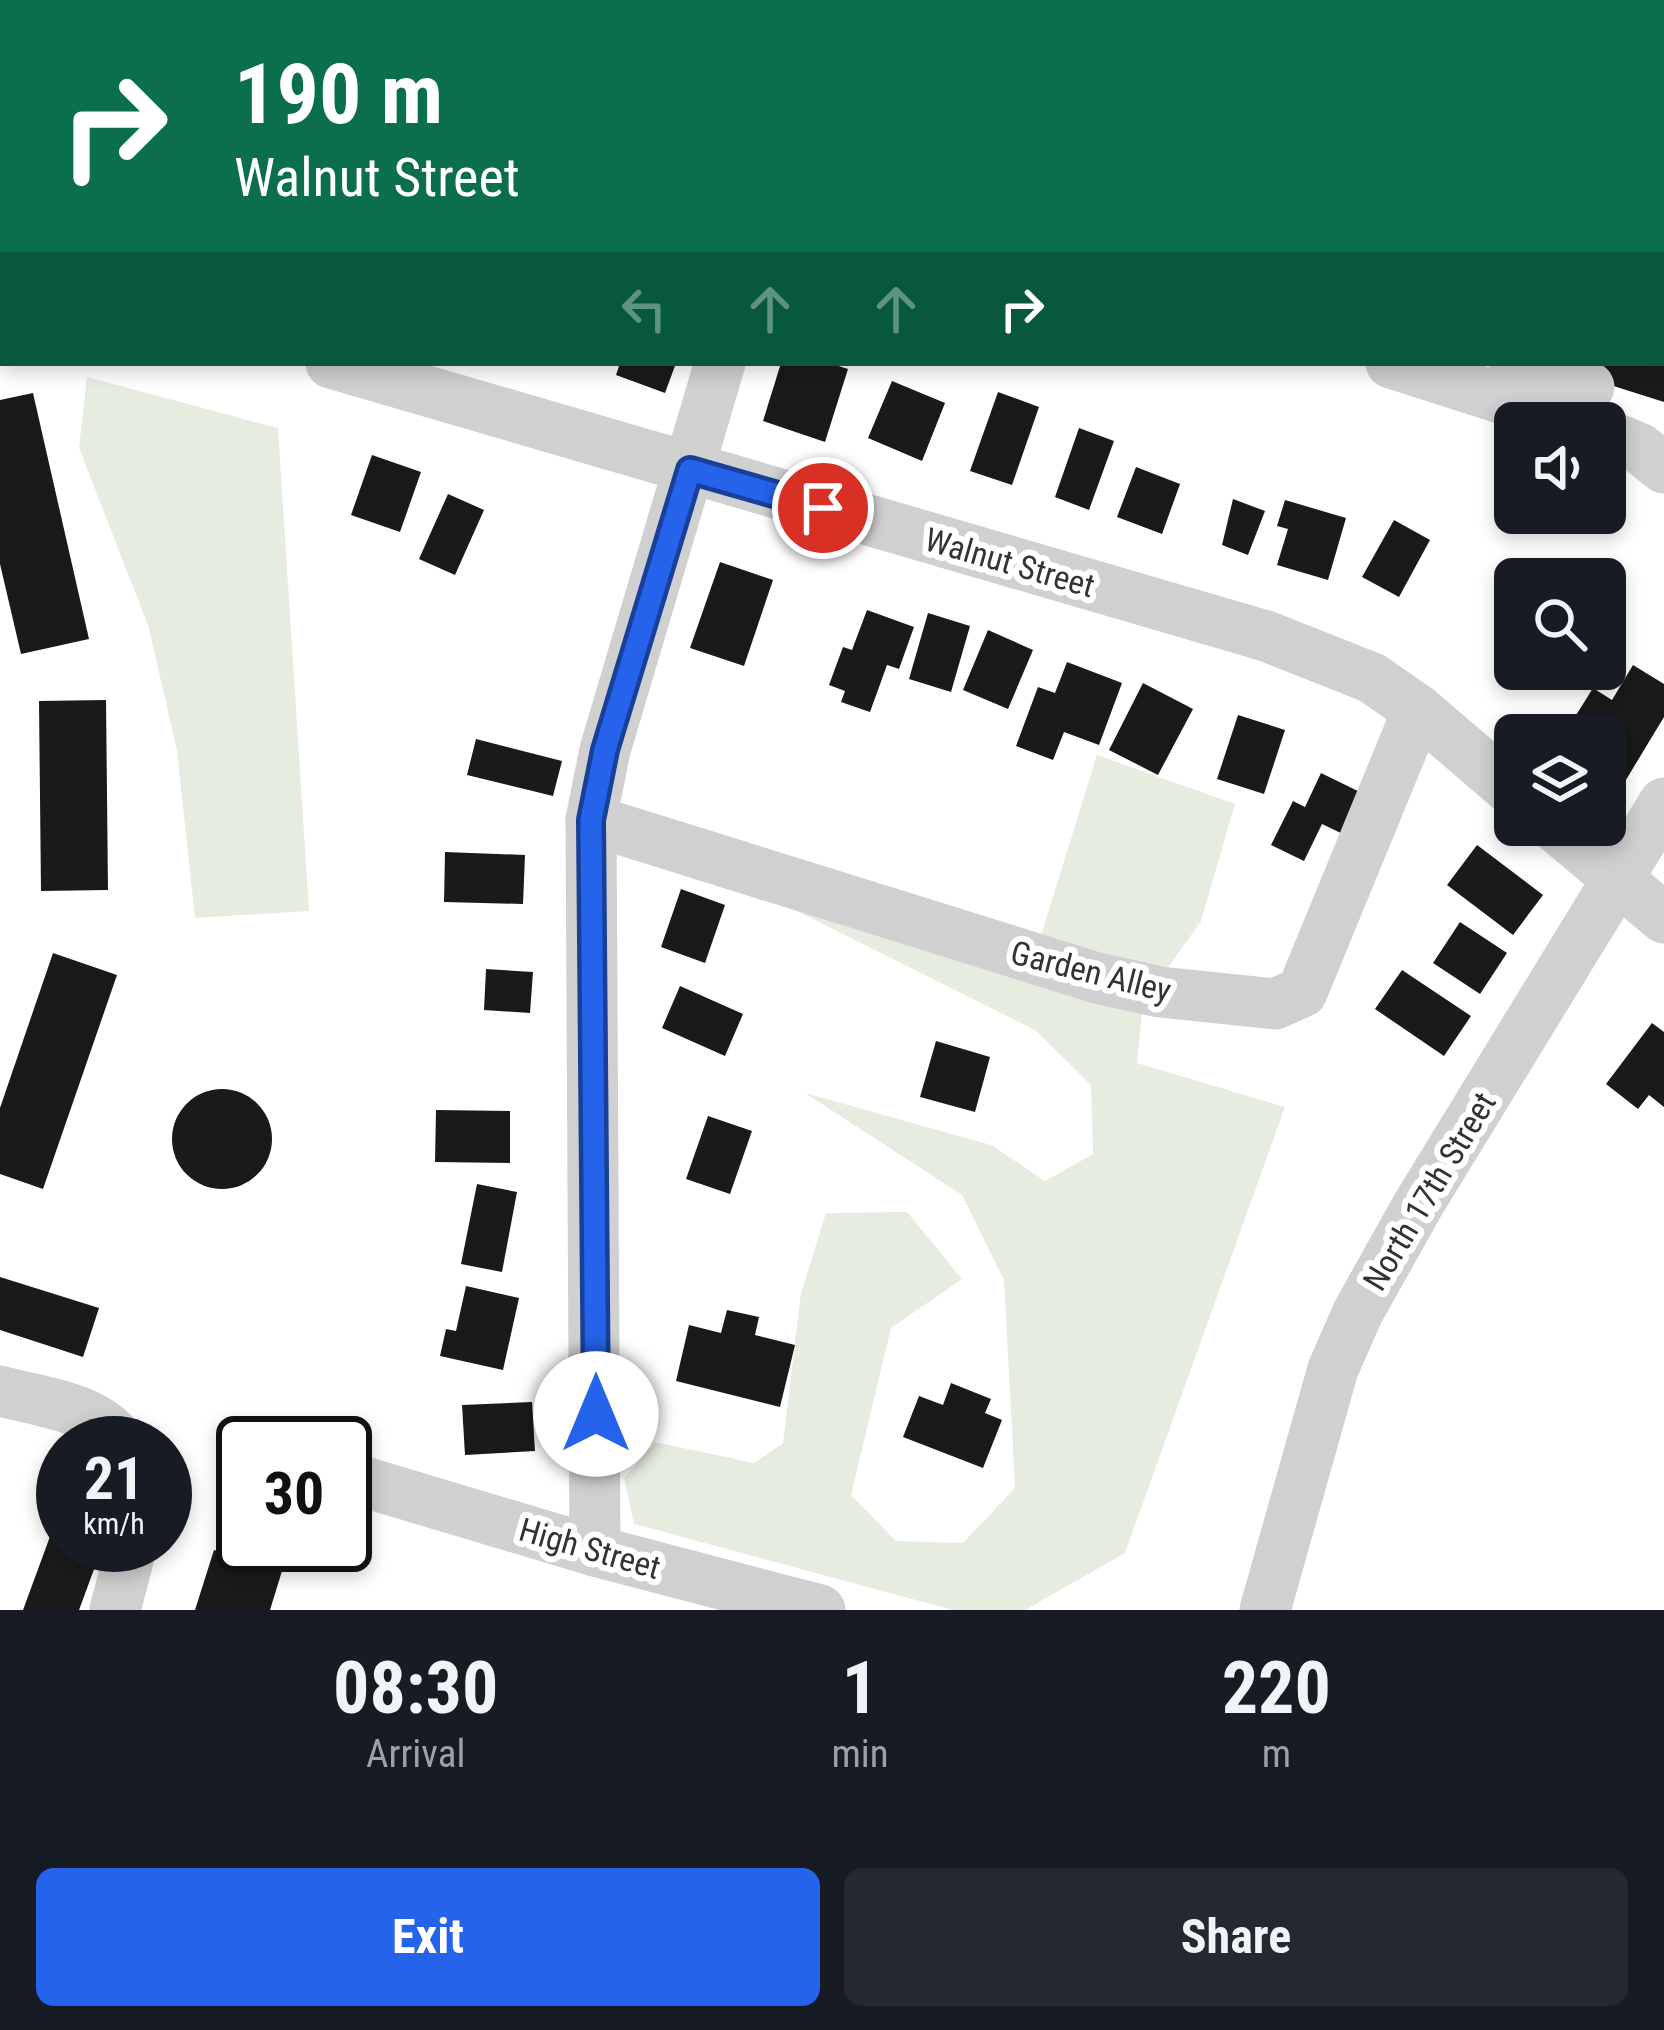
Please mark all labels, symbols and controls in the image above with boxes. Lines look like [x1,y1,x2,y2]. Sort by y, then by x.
text: 190 m [234,45,443,144]
icon: right [36,48,192,204]
text: Walnut Street [234,146,520,209]
icon: left [611,276,677,342]
icon: ahead [737,276,803,342]
icon: ahead [863,276,929,342]
icon: right [989,276,1055,342]
map controls [1494,402,1626,846]
button: sound [1494,402,1626,534]
pin [772,457,874,559]
icon: arrive [790,475,856,541]
street label: Walnut Street [921,520,1099,605]
button: search [1494,558,1626,690]
button: layers [1494,714,1626,846]
street label: Garden Alley [1007,933,1175,1010]
street label: North 17th Street [1355,1085,1504,1297]
position arrow [533,1351,659,1477]
speed limit sign: 30 [216,1416,372,1572]
text: 21 [84,1443,144,1514]
text: km/h [83,1506,145,1541]
street label: High Street [515,1510,665,1587]
text: 08:30 [333,1646,498,1731]
text: 1 [842,1646,878,1731]
text: 220 [1222,1646,1331,1731]
text: Arrival [366,1731,465,1777]
text: min [831,1731,889,1777]
text: m [1262,1731,1291,1777]
button: Exit [36,1868,820,2006]
button: Share [844,1868,1628,2006]

